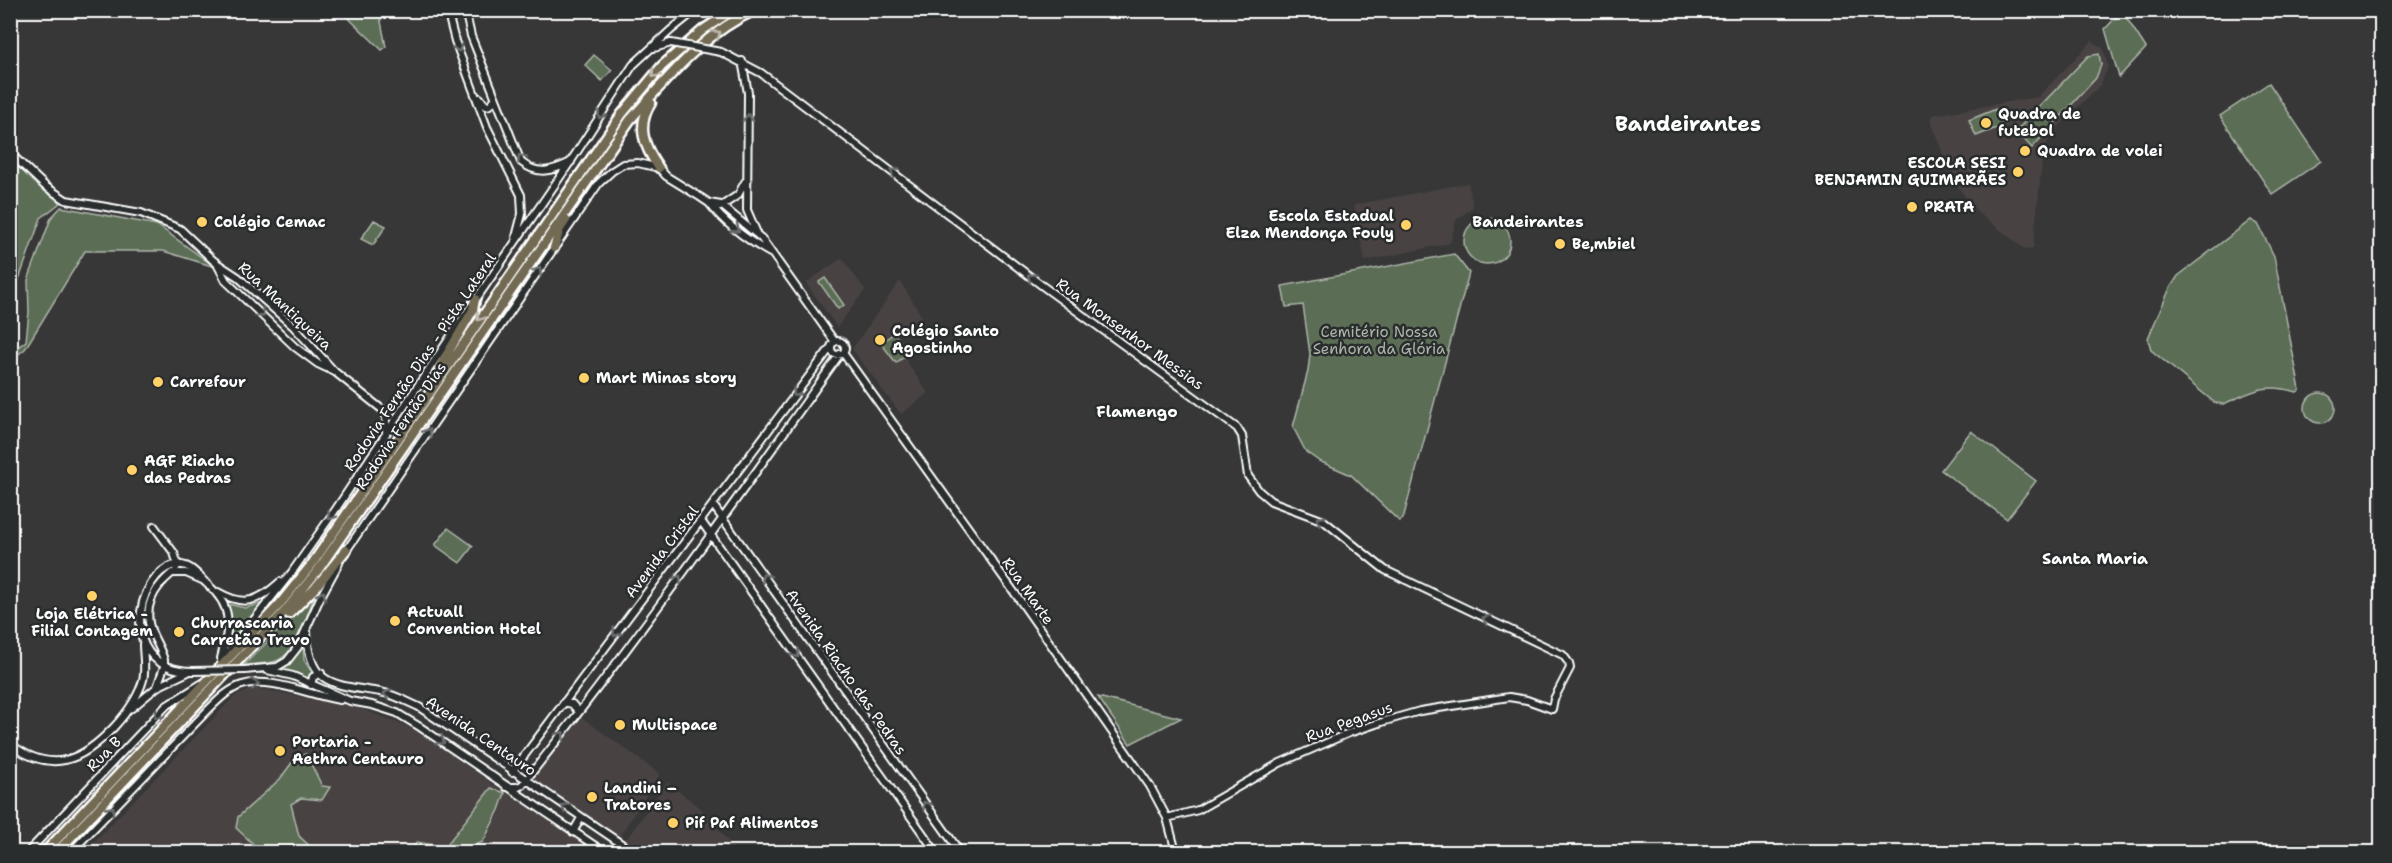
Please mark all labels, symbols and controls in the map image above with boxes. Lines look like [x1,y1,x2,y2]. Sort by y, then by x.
one-way arrow [710,30,721,41]
one-way arrow [450,43,463,53]
one-way arrow [652,67,663,78]
place label: Quadra de futebol [1998,104,2081,141]
one-way arrow [596,109,608,119]
district label: Bandeirantes [1615,110,1761,138]
one-way arrow [742,113,754,122]
marker: Quadra de futebol [1979,116,1993,130]
place label: Quadra de volei [2037,141,2162,161]
marker: Quadra de volei [2018,144,2032,158]
place label: ESCOLA SESI BENJAMIN GUIMARÃES [1815,153,2006,190]
one-way arrow [517,154,528,165]
marker: ESCOLA SESI BENJAMIN GUIMARÃES [2011,165,2025,179]
one-way arrow [890,168,901,179]
place label: PRATA [1924,197,1975,217]
marker: PRATA [1905,200,1919,214]
place label: Escola Estadual Elza Mendonça Fouly [1225,206,1394,243]
district label: Bandeirantes [1472,211,1584,232]
place label: Colégio Cemac [214,212,326,232]
marker: Colégio Cemac [195,215,209,229]
marker: Escola Estadual Elza Mendonça Fouly [1399,218,1413,232]
one-way arrow [729,222,740,233]
place label: Be,mbiel [1572,234,1636,254]
marker: Be,mbiel [1553,237,1567,251]
street label: Rodovia Fernão Dias - Pista Lateral [340,250,500,474]
street label: Rua Mantiqueira [234,257,337,355]
one-way arrow [531,267,542,278]
one-way arrow [1027,273,1038,284]
street label: Rua Monsenhor Messias [1052,274,1208,394]
one-way arrow [254,307,264,318]
one-way arrow [476,311,487,322]
place label: Colégio Santo Agostinho [892,321,999,358]
park label: Cemitério Nossa Senhora da Glória [1313,322,1446,359]
marker: Colégio Santo Agostinho [873,333,887,347]
street label: Rodovia Fernão Dias [352,359,450,493]
place label: Mart Minas story [596,368,737,388]
marker: Mart Minas story [577,371,591,385]
place label: Carrefour [170,372,246,392]
marker: Carrefour [151,375,165,389]
one-way arrow [792,386,803,397]
district label: Flamengo [1096,401,1178,422]
one-way arrow [421,428,433,438]
place label: AGF Riacho das Pedras [144,451,235,488]
marker: AGF Riacho das Pedras [125,463,139,477]
street label: Avenida Cristal [621,502,703,602]
one-way arrow [327,509,338,520]
one-way arrow [1316,516,1326,527]
district label: Santa Maria [2042,548,2148,569]
street label: Rua Marte [998,553,1058,629]
one-way arrow [761,573,772,584]
one-way arrow [671,575,682,586]
street label: Avenida Riacho das Pedras [781,585,911,759]
marker: Loja Elétrica - Filial Contagem [85,589,99,603]
one-way arrow [315,591,326,601]
place label: Actuall Convention Hotel [407,602,541,639]
place label: Loja Elétrica - Filial Contagem [31,604,153,641]
place label: Churrascaria Carretão Trevo [191,613,310,650]
marker: Actuall Convention Hotel [388,614,402,628]
one-way arrow [1482,615,1493,627]
marker: Churrascaria Carretão Trevo [172,625,186,639]
one-way arrow [612,627,623,638]
one-way arrow [789,647,800,658]
one-way arrow [250,678,259,691]
one-way arrow [382,689,392,702]
street label: Avenida Centauro [422,692,540,780]
street label: Rua Pegasus [1303,697,1395,747]
one-way arrow [154,709,165,719]
place label: Multispace [632,715,718,735]
marker: Multispace [613,718,627,732]
one-way arrow [554,731,565,742]
street label: Rua B [82,732,126,776]
place label: Portaria - Aethra Centauro [292,732,424,769]
one-way arrow [434,734,445,745]
marker: Portaria - Aethra Centauro [273,744,287,758]
place label: Landini – Tratores [604,778,677,815]
marker: Landini – Tratores [585,790,599,804]
one-way arrow [922,800,933,811]
one-way arrow [561,803,571,815]
one-way arrow [104,807,115,817]
place label: Pif Paf Alimentos [685,813,818,833]
marker: Pif Paf Alimentos [666,816,680,830]

